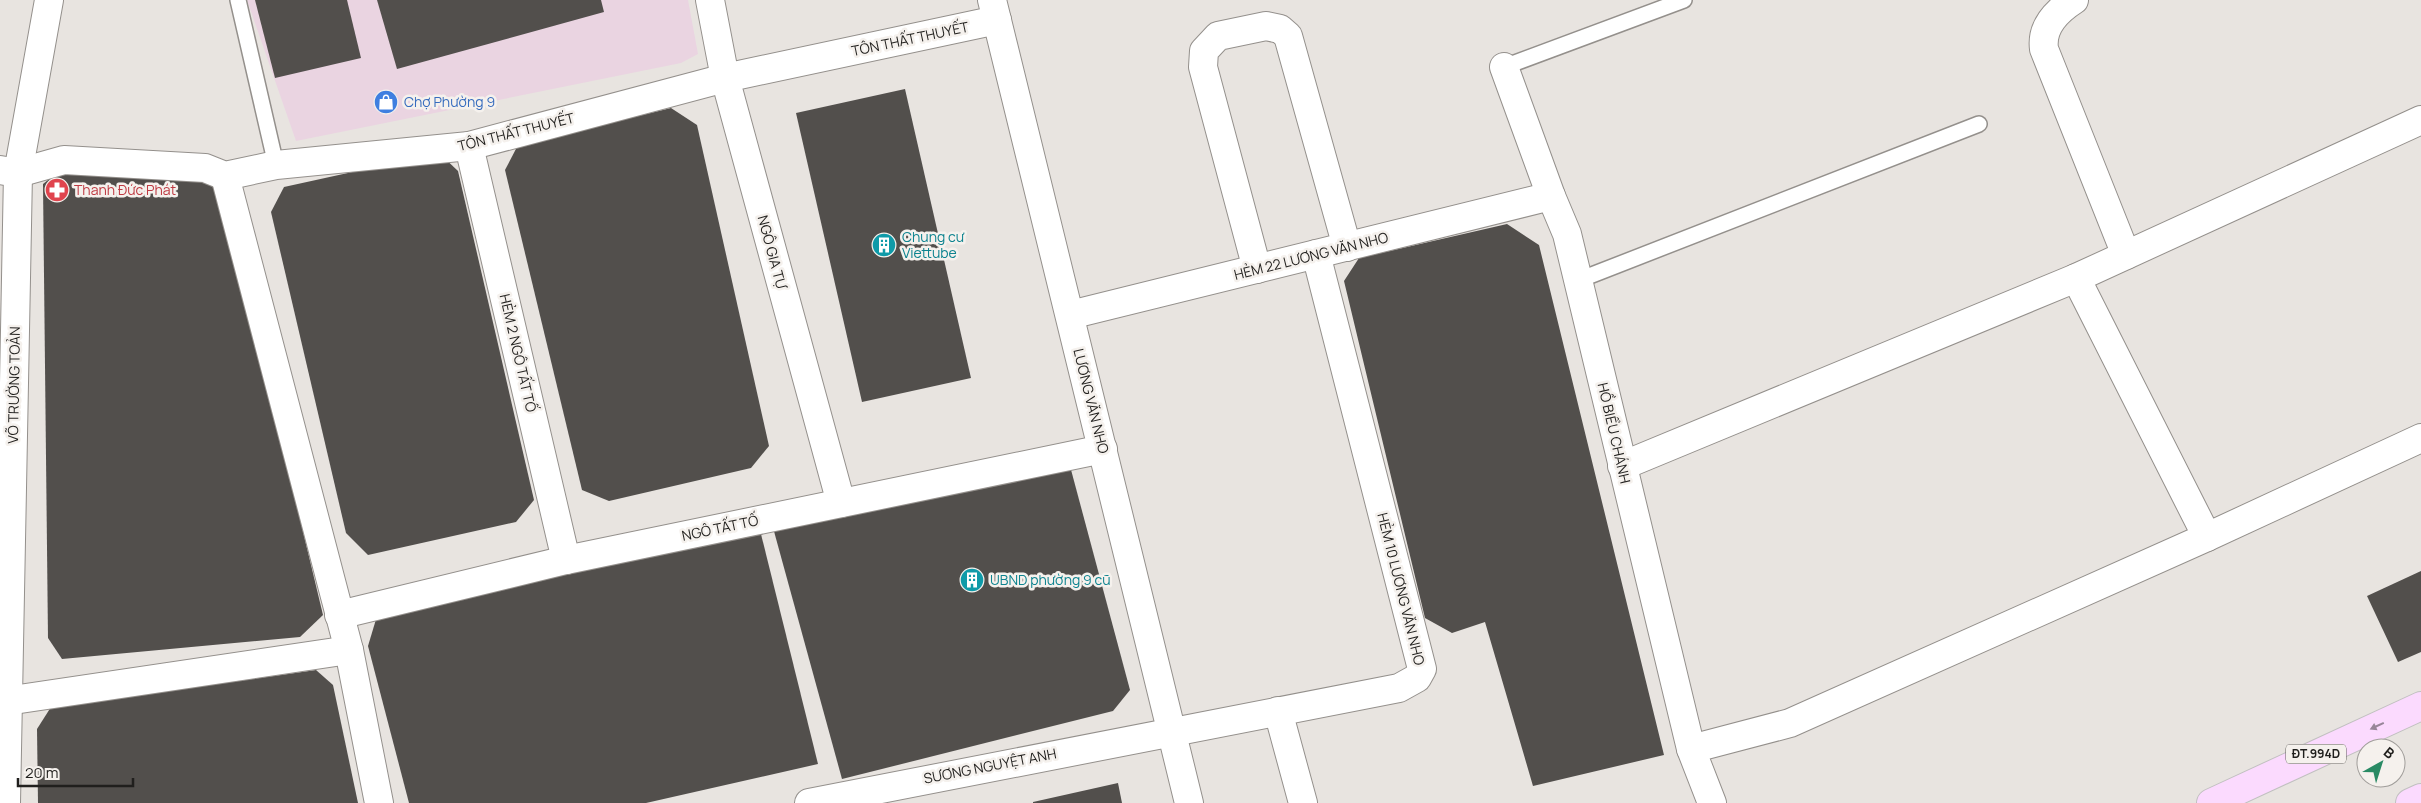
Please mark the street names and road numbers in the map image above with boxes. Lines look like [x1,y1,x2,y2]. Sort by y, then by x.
street label: TÔN THẤT THUYẾT [849,16,971,60]
street label: TÔN THẤT THUYẾT [455,107,577,155]
street label: NGÔ GIA TỰ [754,213,792,292]
street label: HẺM 22 LƯƠNG VĂN NHO [1232,227,1390,284]
street label: HẺM 2 NGÔ TẤT TỐ [496,292,542,414]
street label: VÕ TRƯỜNG TOẢN [3,326,24,444]
street label: LƯƠNG VĂN NHO [1069,346,1114,455]
street label: HỒ BIỂU CHÁNH [1594,380,1636,485]
street label: NGÔ TẤT TỐ [680,509,760,545]
street label: HẺM 10 LƯƠNG VĂN NHO [1373,511,1430,667]
street label: SƯƠNG NGUYỆT ANH [922,743,1058,788]
road number: ĐT.994D [2286,744,2346,764]

